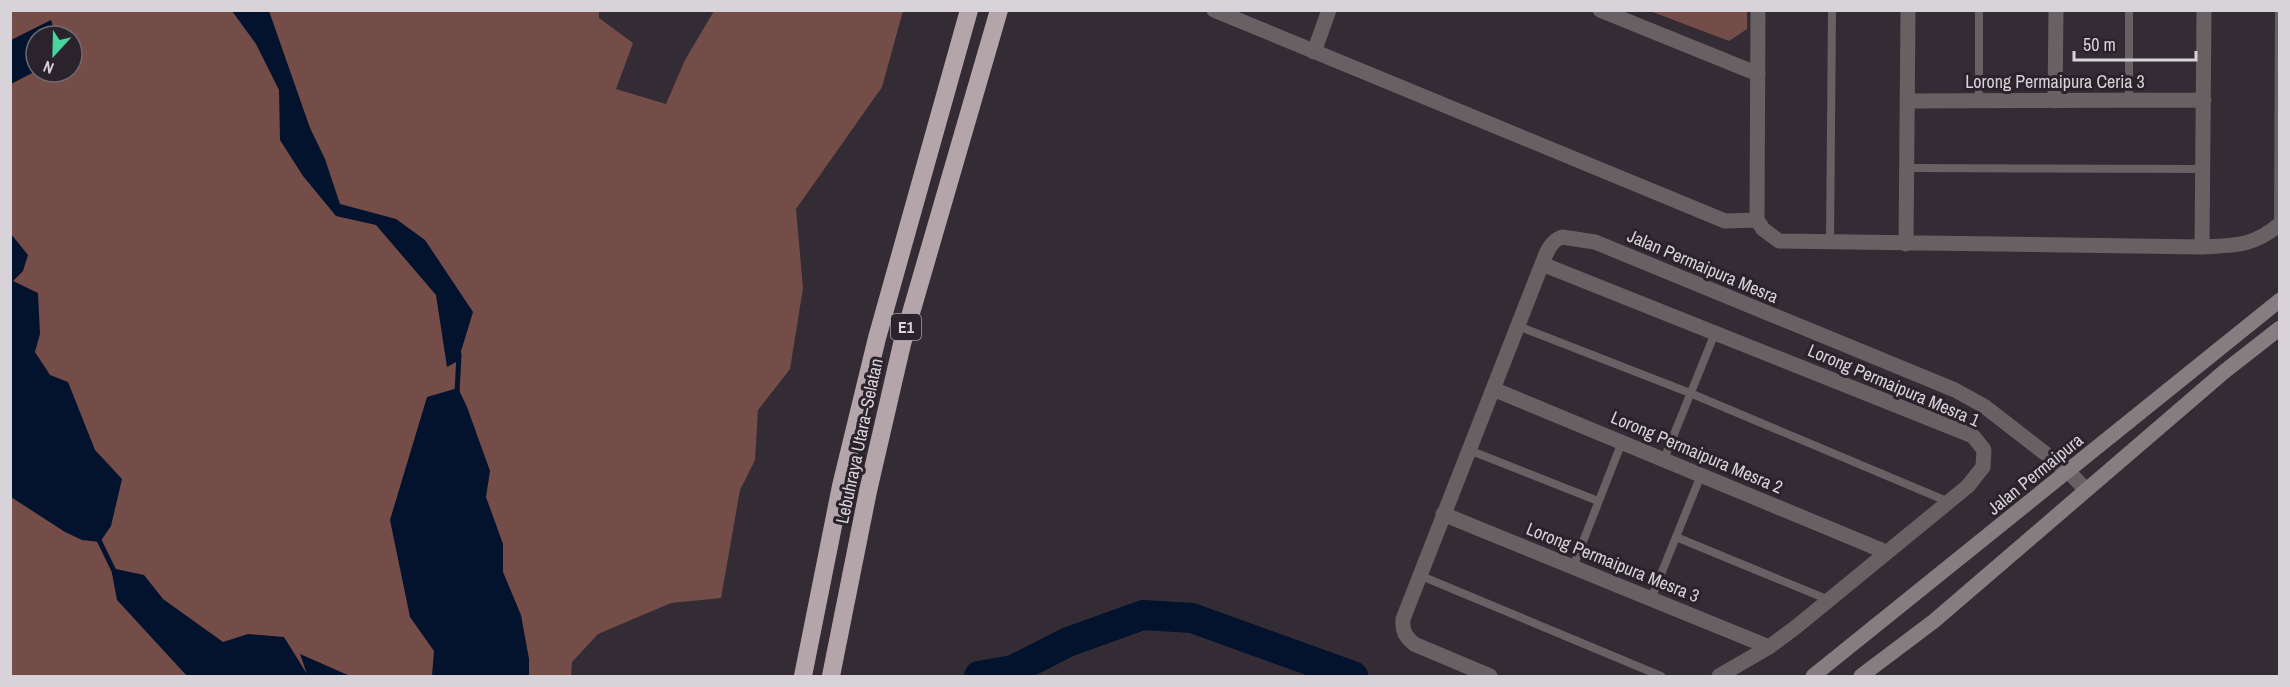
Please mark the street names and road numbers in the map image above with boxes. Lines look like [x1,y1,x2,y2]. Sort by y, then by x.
street label: Lorong Permaipura Ceria 3 [1965,69,2145,94]
street label: Jalan Permaipura Mesra [1624,223,1782,309]
road number: E1 [891,314,921,340]
street label: Lorong Permaipura Mesra 1 [1804,337,1985,433]
street label: Lebuhraya Utara–Selatan [829,356,889,526]
street label: Lorong Permaipura Mesra 2 [1607,404,1787,500]
street label: Jalan Permaipura [1982,428,2088,520]
street label: Lorong Permaipura Mesra 3 [1523,516,1703,608]

